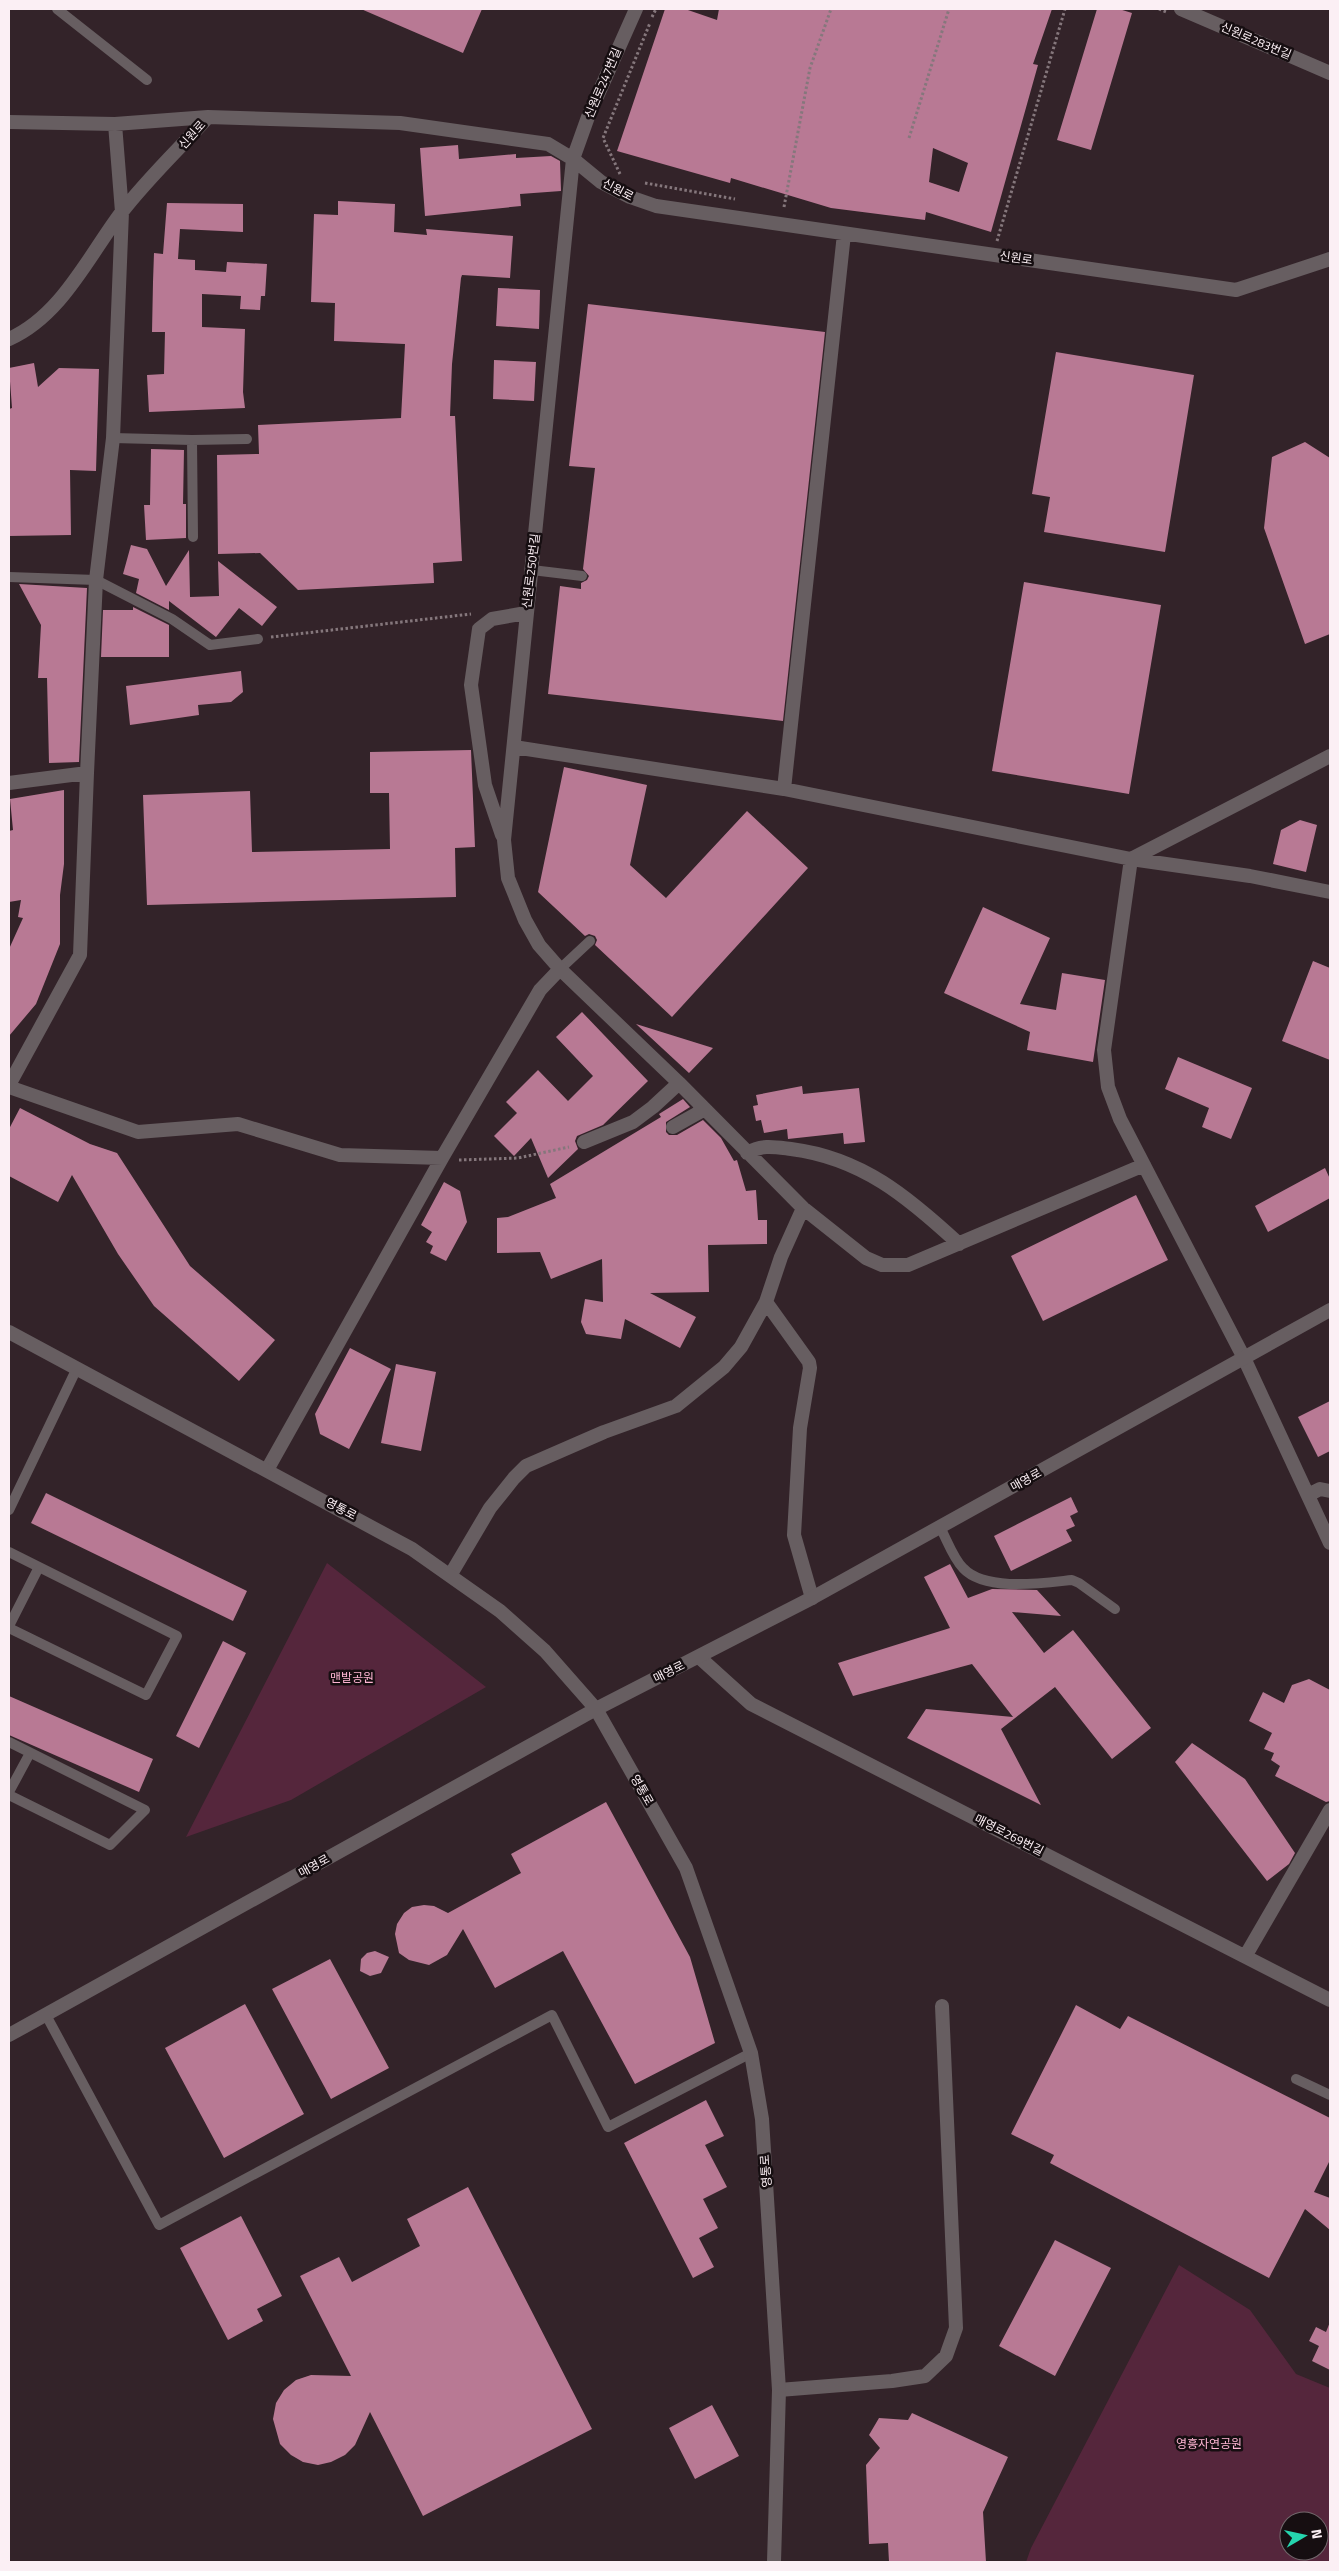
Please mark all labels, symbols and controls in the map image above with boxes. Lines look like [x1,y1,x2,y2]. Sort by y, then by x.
street label: 신원로283번길 [1218,17,1295,64]
street label: 신원로247번길 [579,44,626,121]
street label: 신원로 [173,116,210,153]
street label: 신원로 [599,173,637,206]
street label: 신원로 [998,246,1034,269]
street label: 신원로250번길 [516,532,545,610]
street label: 매영로 [1007,1463,1045,1496]
street label: 영통로 [322,1492,360,1525]
street label: 매영로 [650,1656,688,1688]
park label: 맨발공원 [330,1668,374,1687]
street label: 영통로 [626,1771,659,1809]
street label: 매영로269번길 [971,1809,1047,1860]
street label: 매영로 [295,1849,333,1882]
street label: 영통로 [755,2154,776,2188]
park label: 영흥자연공원 [1176,2434,1242,2453]
north arrow [1279,2511,1329,2561]
text: N [1306,2527,1328,2540]

